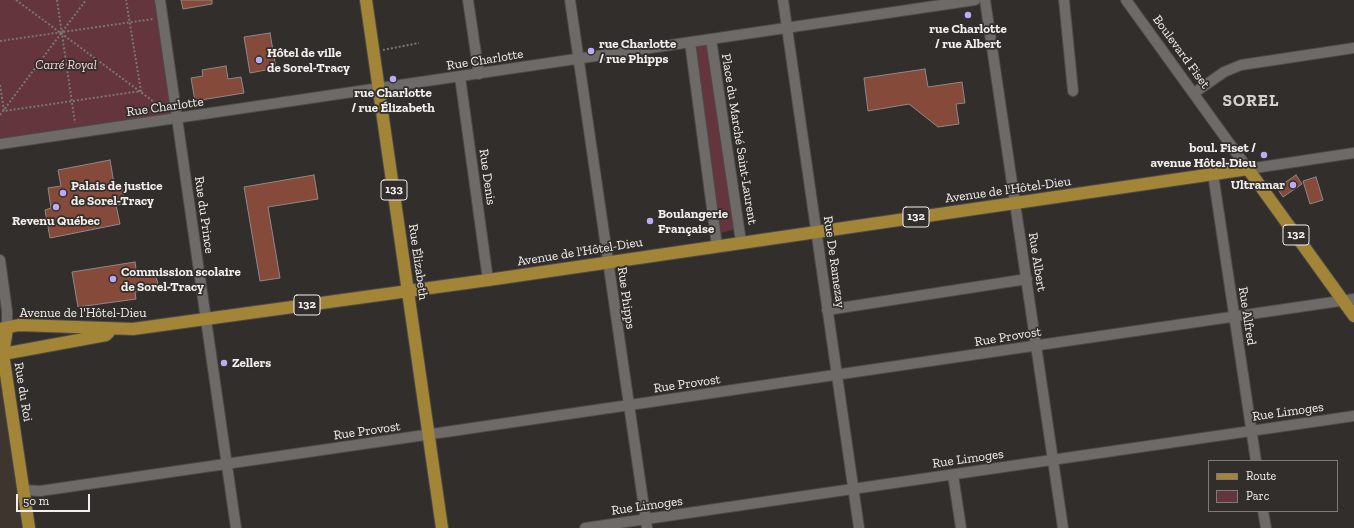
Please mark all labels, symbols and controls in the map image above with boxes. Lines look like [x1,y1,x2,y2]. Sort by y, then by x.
marker: rue Charlotte / rue Albert [963,10,973,20]
street label: Boulevard Fiset [1149,12,1213,92]
place label: rue Charlotte / rue Albert [929,21,1007,52]
place label: rue Charlotte / rue Phipps [599,36,676,67]
place label: Hôtel de ville de Sorel-Tracy [267,45,350,76]
street label: Rue Charlotte [445,46,525,74]
marker: rue Charlotte / rue Phipps [586,46,596,56]
street label: Place du Marché Saint-Laurent [718,52,760,226]
marker: Hôtel de ville de Sorel-Tracy [254,55,264,65]
park label: Carré Royal [35,57,97,73]
marker: rue Charlotte / rue Élizabeth [388,74,398,84]
place label: rue Charlotte / rue Élizabeth [351,85,435,116]
district label: SOREL [1223,91,1279,111]
street label: Rue Charlotte [126,94,204,120]
place label: boul. Fiset / avenue Hôtel-Dieu [1151,140,1256,171]
street label: Rue Denis [475,148,499,206]
marker: boul. Fiset / avenue Hôtel-Dieu [1259,150,1269,160]
street label: Avenue de l'Hôtel-Dieu [944,173,1072,207]
street label: Rue du Prince [191,175,217,255]
place label: Ultramar [1231,177,1285,193]
place label: Palais de justice de Sorel-Tracy [71,178,162,209]
road number: 133 [381,180,407,200]
marker: Ultramar [1288,180,1298,190]
marker: Palais de justice de Sorel-Tracy [58,188,68,198]
marker: Revenu Québec [51,202,61,212]
place label: Boulangerie Française [658,206,728,237]
road number: 132 [903,207,929,227]
place label: Revenu Québec [12,213,100,229]
street label: Rue De Ramezay [820,215,848,309]
marker: Boulangerie Française [645,216,655,226]
street label: Rue Élizabeth [405,223,431,301]
road number: 132 [1283,225,1309,245]
street label: Rue Albert [1025,231,1049,293]
street label: Avenue de l'Hôtel-Dieu [516,234,644,270]
place label: Commission scolaire de Sorel-Tracy [121,264,241,295]
street label: Rue Phipps [614,266,638,330]
marker: Commission scolaire de Sorel-Tracy [108,274,118,284]
street label: Rue Alfred [1235,286,1259,346]
road number: 132 [294,295,320,315]
street label: Avenue de l'Hôtel-Dieu [20,305,146,321]
street label: Rue Provost [974,324,1042,350]
place label: Zellers [232,355,271,371]
marker: Zellers [219,358,229,368]
street label: Rue du Roi [11,361,35,423]
street label: Rue Provost [653,372,721,396]
street label: Rue Limoges [1251,399,1325,425]
street label: Rue Provost [333,419,401,443]
street label: Rue Limoges [931,446,1005,472]
legend [1208,460,1338,512]
text: Route [1246,469,1276,483]
scale bar [18,486,92,512]
text: Parc [1246,489,1269,503]
street label: Rue Limoges [610,493,684,519]
text: 50 m [23,494,49,508]

